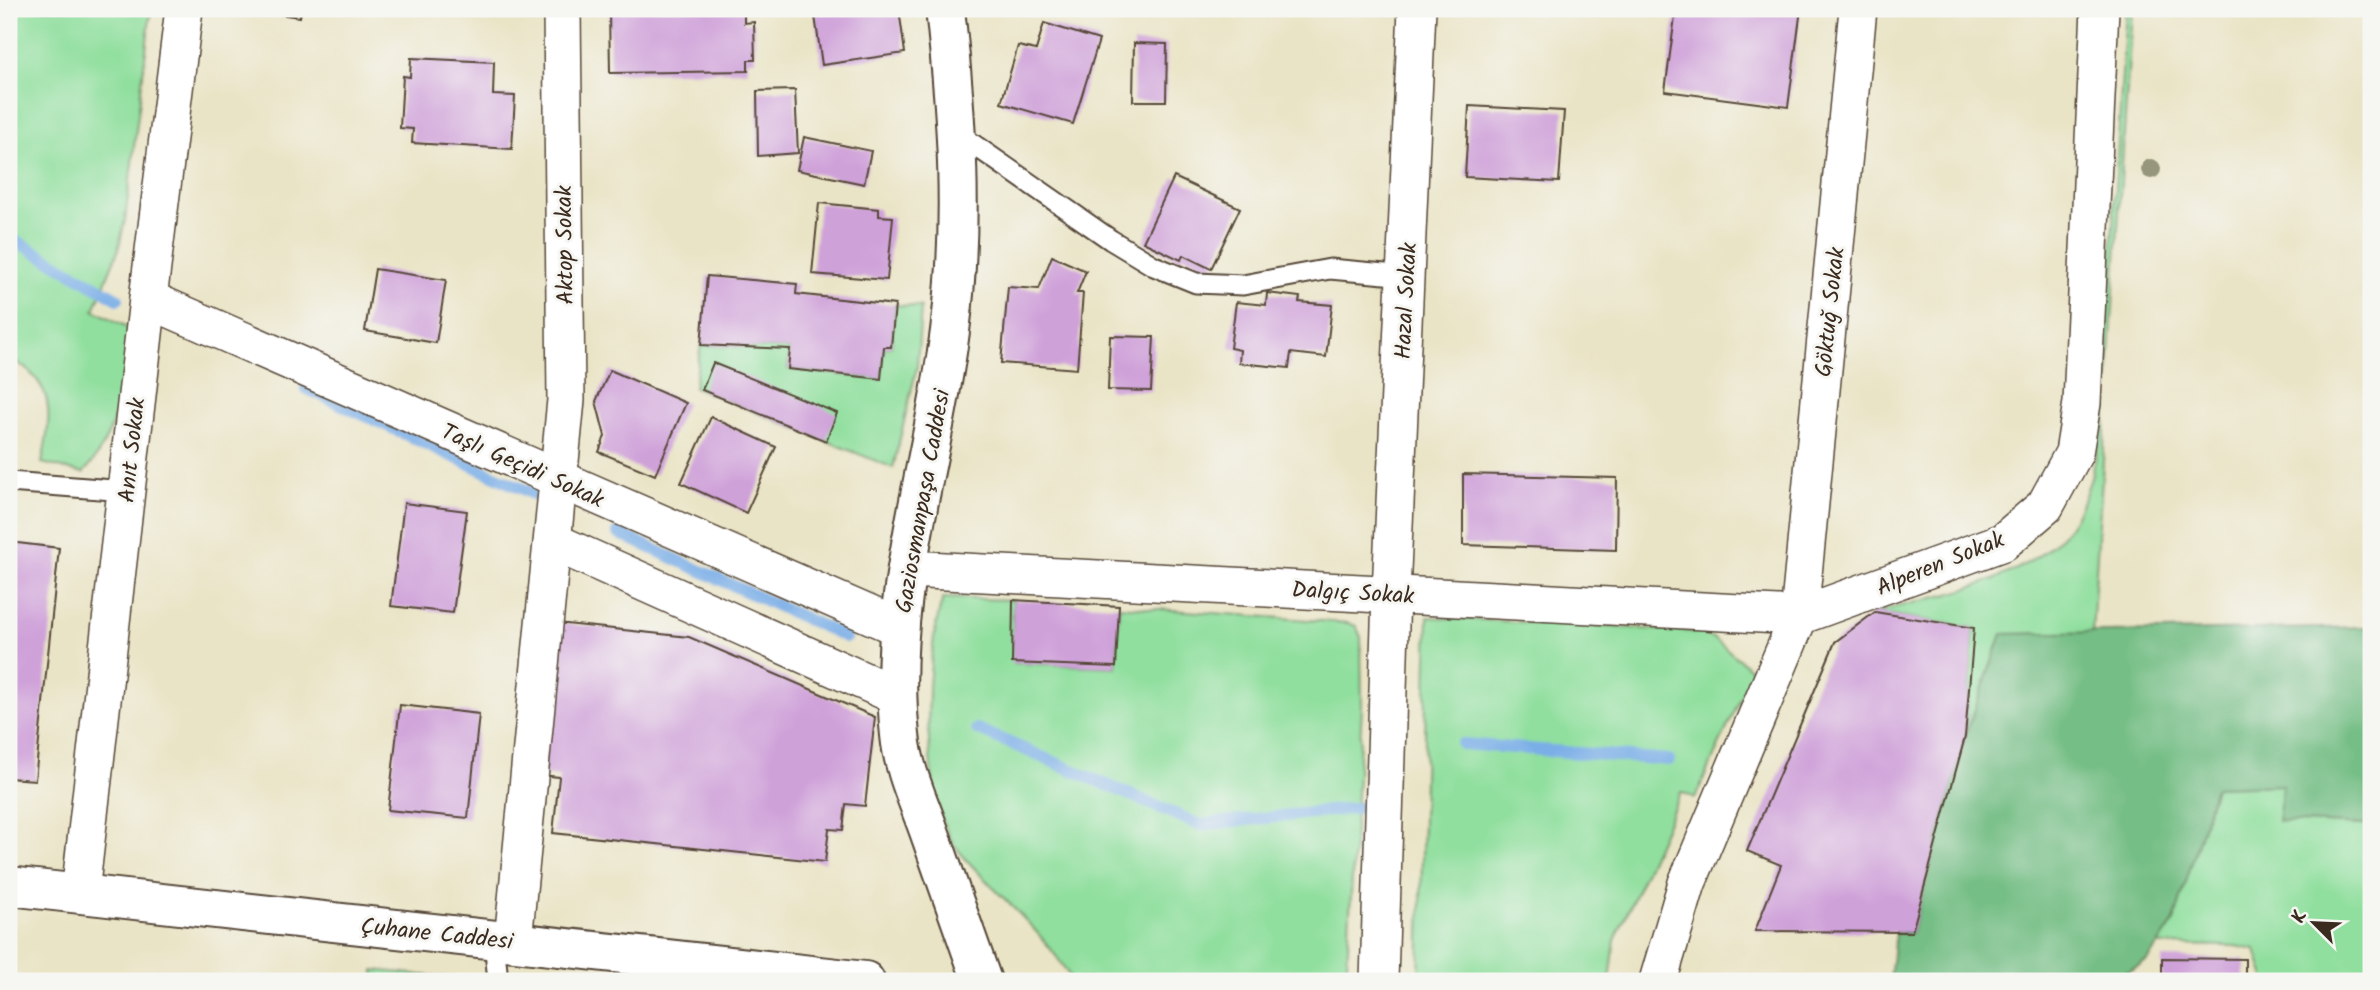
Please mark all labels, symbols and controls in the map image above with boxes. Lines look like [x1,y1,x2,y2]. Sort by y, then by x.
street label: Aktop Sokak [547,185,585,305]
street label: Hazal Sokak [1386,242,1428,360]
street label: Göktuğ Sokak [1806,245,1856,379]
street label: Gaziosmanpaşa Caddesi [887,385,962,616]
street label: Anıt Sokak [110,396,156,504]
street label: Taşlı Geçidi Sokak [435,415,610,519]
street label: Alperen Sokak [1871,523,2010,607]
street label: Dalgıç Sokak [1291,573,1415,615]
north arrow [2278,888,2348,958]
text: K [2284,906,2316,928]
street label: Çuhane Caddesi [359,909,516,961]

